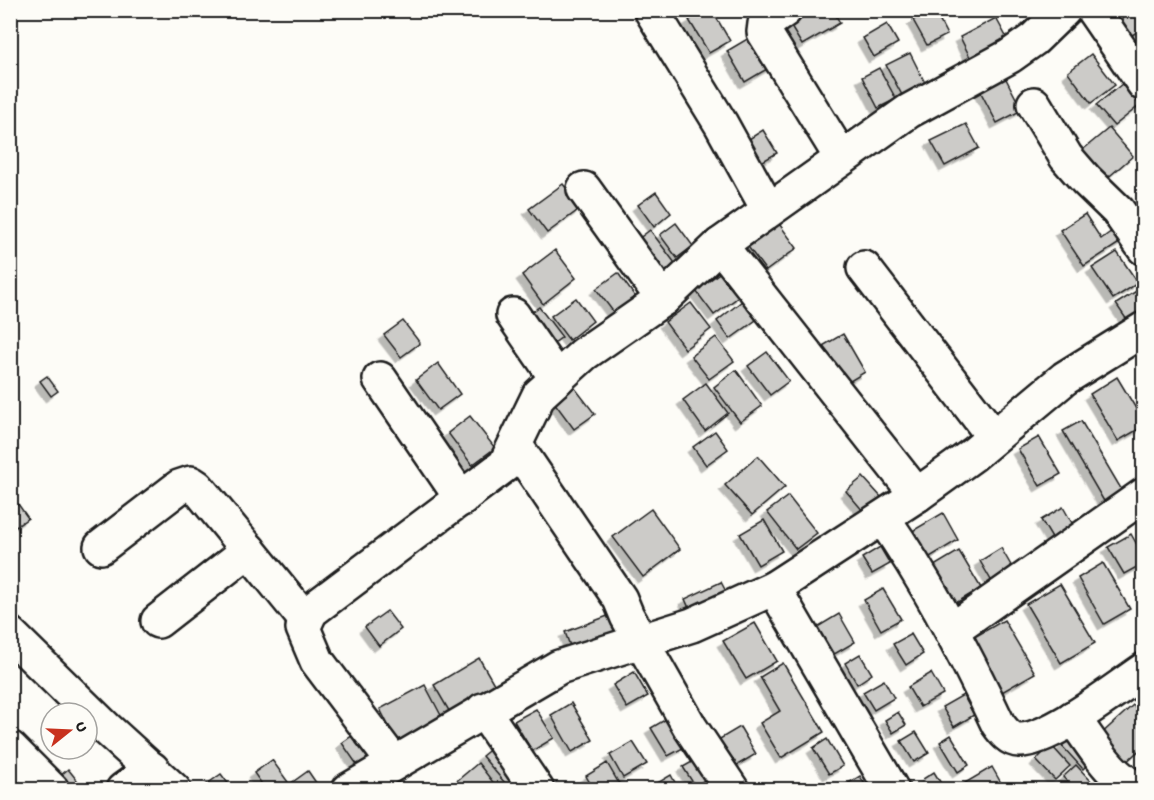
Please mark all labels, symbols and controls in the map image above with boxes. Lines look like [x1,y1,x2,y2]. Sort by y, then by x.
north arrow [39,701,99,761]
text: U [69,720,91,736]

